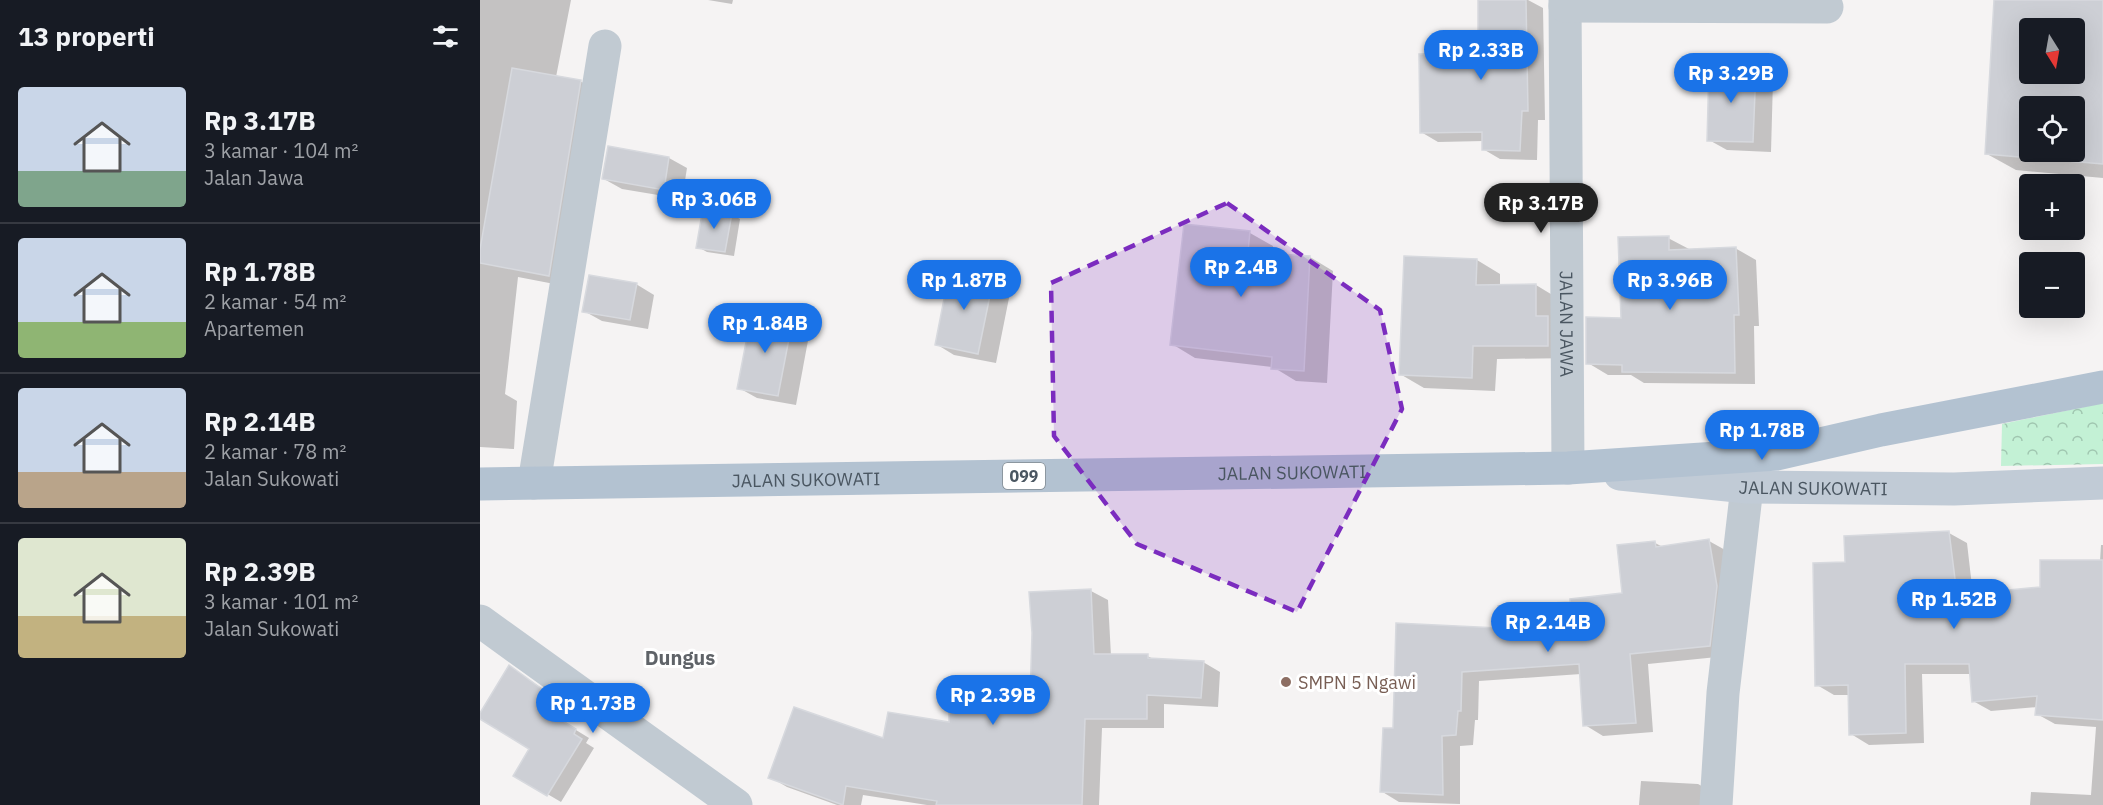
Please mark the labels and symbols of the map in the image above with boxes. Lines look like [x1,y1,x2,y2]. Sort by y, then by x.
north arrow [2019,18,2085,84]
pin: Rp 2.33B [1419,30,1543,81]
pin: Rp 3.29B [1669,53,1793,104]
pin: Rp 3.06B [652,179,776,230]
pin: Rp 3.17B [1479,183,1603,234]
pin: Rp 2.4B [1186,247,1296,298]
pin: Rp 1.87B [902,260,1026,311]
pin: Rp 3.96B [1608,260,1732,311]
street label: JALAN JAWA [1555,271,1579,378]
pin: Rp 1.84B [703,303,827,354]
pin: Rp 1.78B [1700,410,1824,461]
street label: JALAN SUKOWATI [1217,459,1366,485]
road number: 099 [1003,463,1045,489]
street label: JALAN SUKOWATI [731,467,880,492]
street label: JALAN SUKOWATI [1738,475,1888,500]
pin: Rp 1.52B [1892,579,2016,630]
pin: Rp 2.14B [1486,602,1610,653]
district label: Dungus [645,644,715,671]
place label: SMPN 5 Ngawi [1298,671,1416,694]
pin: Rp 2.39B [931,675,1055,726]
marker: SMPN 5 Ngawi [1279,675,1293,689]
pin: Rp 1.73B [531,683,655,734]

